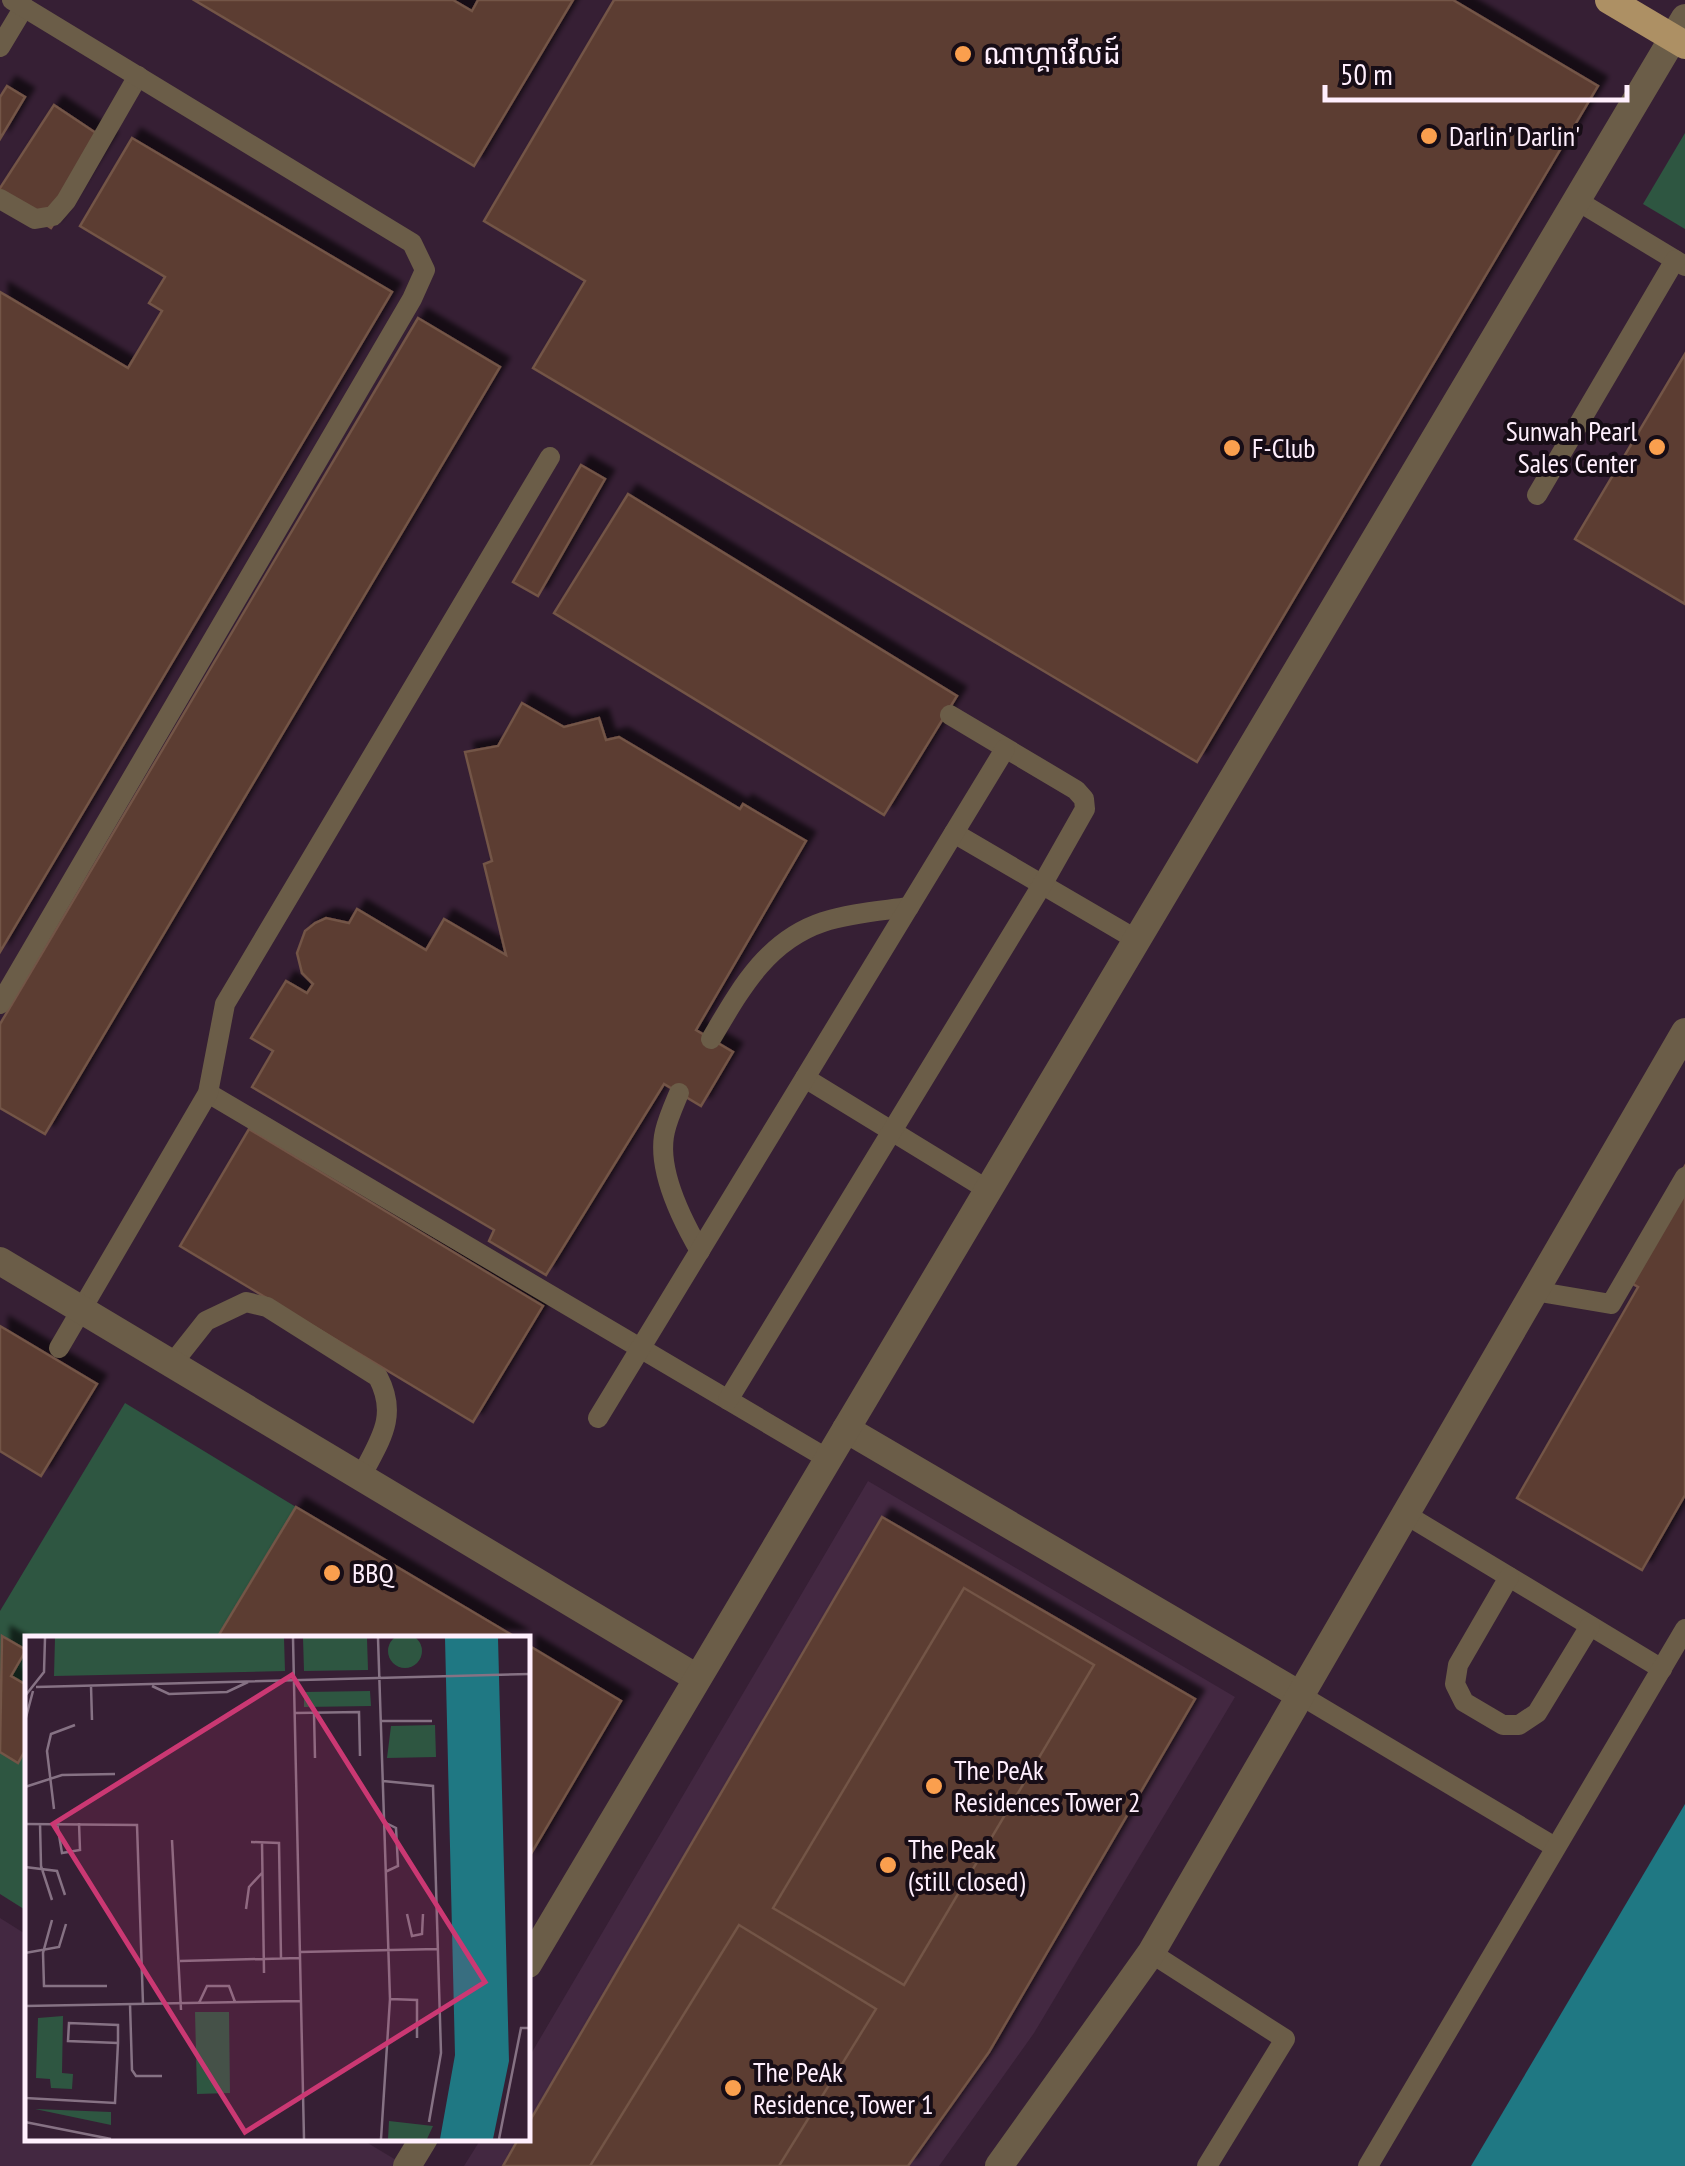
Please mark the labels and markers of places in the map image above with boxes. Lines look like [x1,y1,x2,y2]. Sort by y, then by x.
place label: ណាហ្គាវើលដ៍ [983,35,1121,72]
marker: ណាហ្គាវើលដ៍ [952,43,974,65]
place label: Darlin' Darlin' [1449,117,1580,154]
marker: Darlin' Darlin' [1418,125,1440,147]
place label: Sunwah Pearl Sales Center [1506,412,1637,481]
place label: F-Club [1252,429,1315,466]
marker: Sunwah Pearl Sales Center [1646,436,1668,458]
marker: F-Club [1221,437,1243,459]
place label: BBQ [352,1554,394,1591]
marker: BBQ [321,1562,343,1584]
place label: The PeAk Residences Tower 2 [954,1751,1141,1820]
marker: The PeAk Residences Tower 2 [923,1775,945,1797]
place label: The Peak (still closed) [908,1830,1025,1899]
marker: The Peak (still closed) [877,1854,899,1876]
place label: The PeAk Residence, Tower 1 [753,2053,934,2122]
marker: The PeAk Residence, Tower 1 [722,2077,744,2099]

